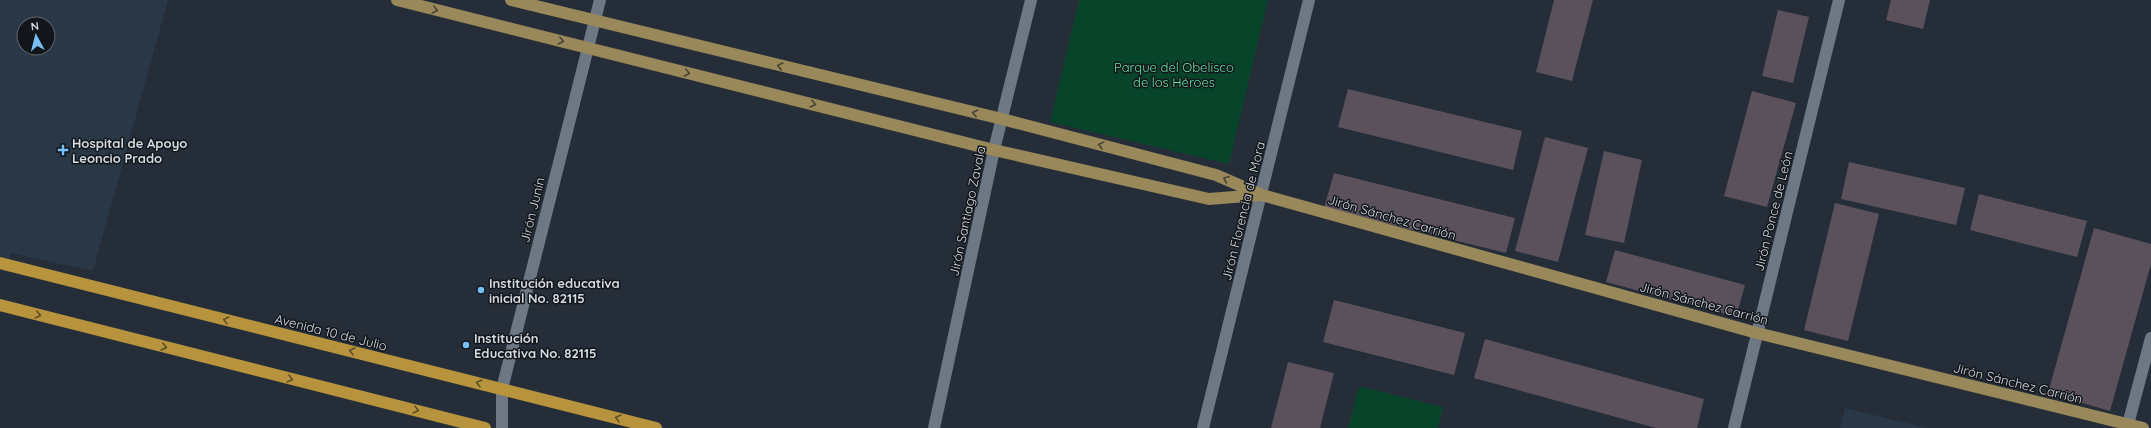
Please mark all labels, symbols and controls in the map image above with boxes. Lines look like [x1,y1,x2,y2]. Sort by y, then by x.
one-way arrow [431,5,438,13]
north arrow [16,16,56,56]
text: N [30,19,40,34]
one-way arrow [557,36,564,45]
park label: Parque del Obelisco de los Héroes [1114,59,1234,90]
one-way arrow [777,63,783,71]
one-way arrow [684,68,690,76]
one-way arrow [810,100,816,108]
one-way arrow [971,109,978,117]
place label: Hospital de Apoyo Leoncio Prado [72,135,187,166]
street label: Jirón Florencia de Mora [1218,140,1268,282]
one-way arrow [1097,141,1104,150]
marker: Hospital de Apoyo Leoncio Prado [57,144,69,156]
street label: Jirón Santiago Zavala [945,144,989,278]
street label: Jirón Ponce de León [1750,149,1796,273]
street label: Jirón Junín [516,176,548,244]
one-way arrow [1222,176,1230,184]
street label: Jirón Sánchez Carrión [1326,191,1458,243]
place label: Institución educativa inicial No. 82115 [489,275,620,306]
street label: Jirón Sánchez Carrión [1638,278,1770,328]
marker: Institución educativa inicial No. 82115 [476,285,486,295]
one-way arrow [35,310,41,318]
street label: Avenida 10 de Julio [273,310,389,354]
one-way arrow [223,316,230,324]
place label: Institución Educativa No. 82115 [474,330,596,361]
marker: Institución Educativa No. 82115 [461,340,471,350]
one-way arrow [161,342,167,350]
one-way arrow [349,348,356,356]
street label: Jirón Sánchez Carrión [1952,359,2084,407]
one-way arrow [287,374,293,382]
one-way arrow [475,379,482,388]
one-way arrow [413,406,419,414]
one-way arrow [615,415,621,423]

